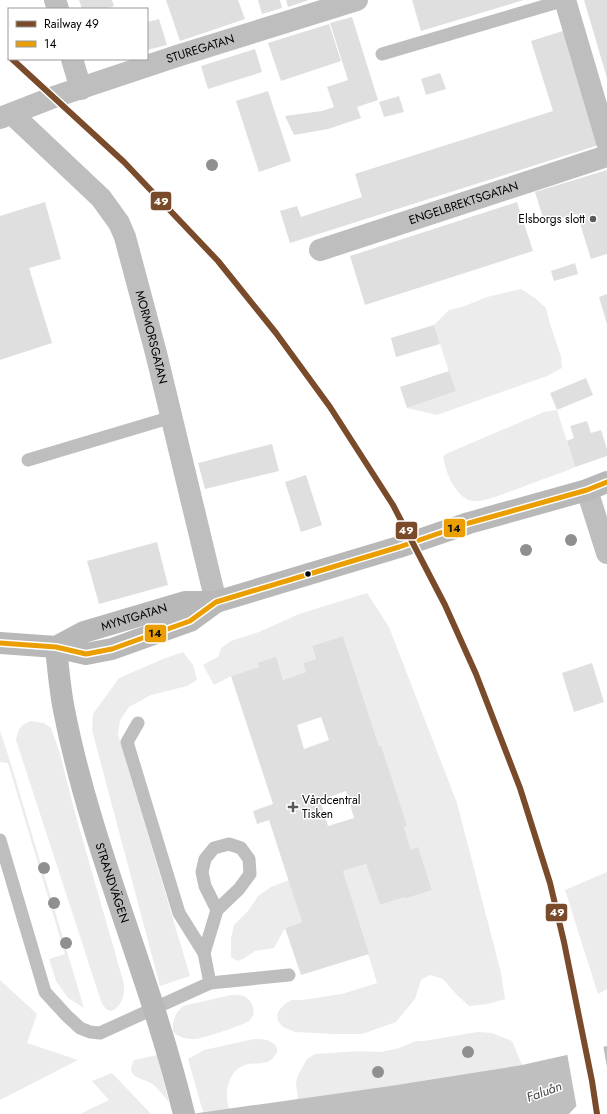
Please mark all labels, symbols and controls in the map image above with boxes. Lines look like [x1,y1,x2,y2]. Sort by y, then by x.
legend [8,8,148,60]
text: Railway 49 [44,15,99,33]
street label: STUREGATAN [164,30,237,68]
text: 14 [44,35,56,53]
street label: ENGELBREKTSGATAN [406,177,521,229]
line badge: 49 [150,191,172,211]
text: 49 [153,193,169,209]
place label: Elsborgs slott [518,210,585,228]
marker: Elsborgs slott [588,214,598,224]
street label: MORMORSGATAN [131,288,172,386]
line badge: 14 [443,518,466,538]
text: 14 [447,520,461,536]
line badge: 49 [395,521,418,540]
text: 49 [398,522,414,538]
unlabelled marker [303,569,313,579]
street label: MYNTGATAN [99,599,169,635]
line badge: 14 [144,624,167,643]
text: 14 [148,625,162,641]
place label: Vårdcentral Tisken [302,791,360,823]
marker: Vårdcentral Tisken [287,801,299,813]
street label: STRANDVÄGEN [90,840,134,925]
line badge: 49 [545,903,568,922]
text: 49 [549,904,565,920]
water label: Faluån [524,1076,565,1107]

